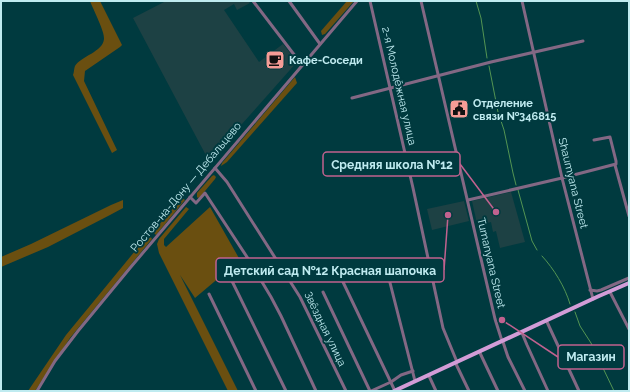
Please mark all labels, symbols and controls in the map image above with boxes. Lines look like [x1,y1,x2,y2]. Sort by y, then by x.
street label: 2-я Молодёжная улица [379,26,419,146]
cafe icon: Кафе-Соседи [264,49,286,71]
place label: Кафе-Соседи [289,54,363,67]
place label: Отделение связи №346815 [473,97,556,123]
public building icon: Отделение связи №346815 [448,98,470,120]
street label: Ростов-на-Дону — Дебальцево [128,119,244,255]
street label: Shaumyana Street [555,136,591,230]
callout: Средняя школа №12 [323,152,460,176]
text: Средняя школа №12 [331,158,453,172]
street label: Tumanyana Street [474,217,508,310]
callout: Детский сад №12 Красная шапочка [216,258,444,282]
text: Детский сад №12 Красная шапочка [224,264,436,278]
street label: Звёздная улица [301,290,349,368]
callout: Магазин [558,345,624,369]
text: Магазин [566,350,616,364]

